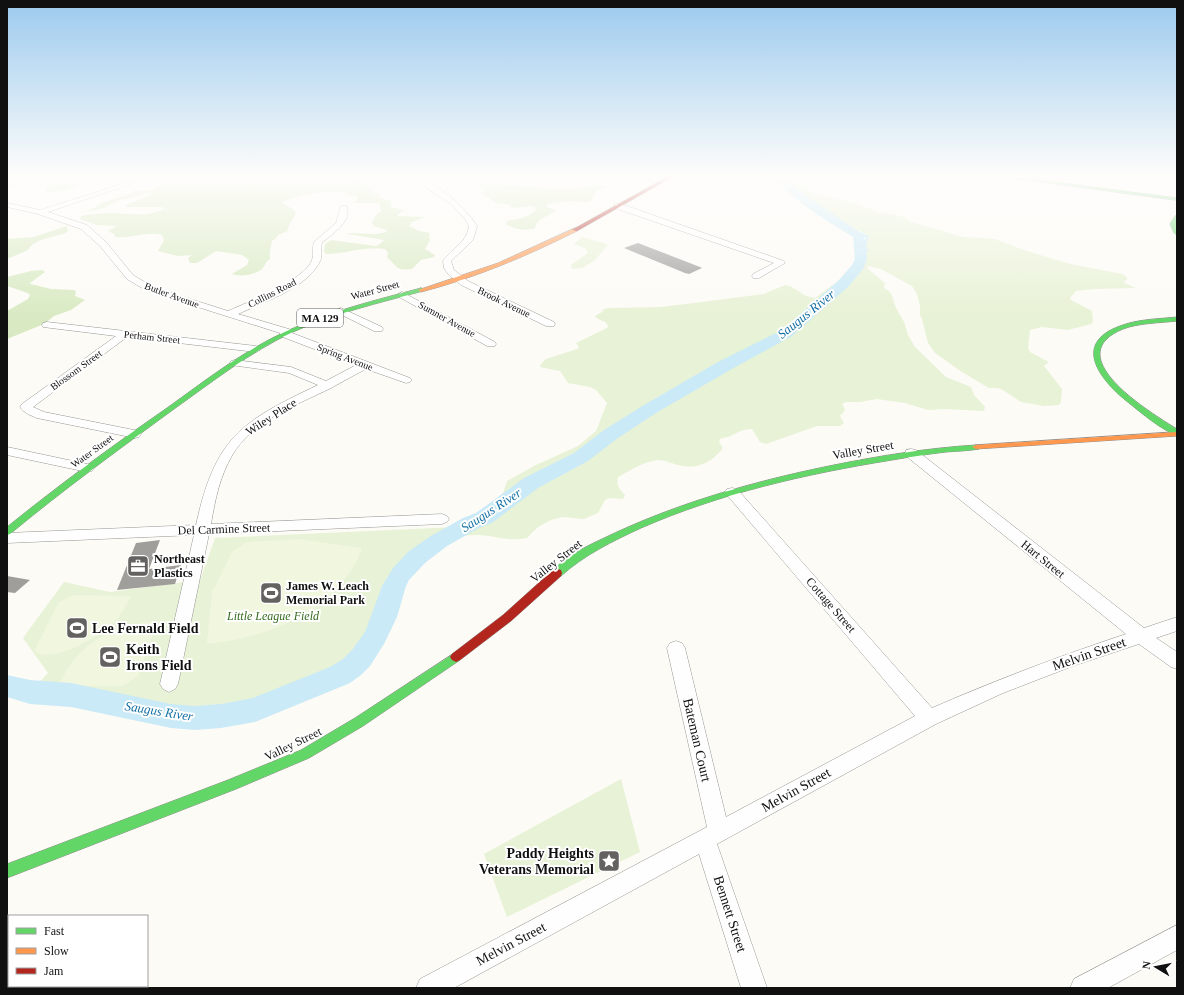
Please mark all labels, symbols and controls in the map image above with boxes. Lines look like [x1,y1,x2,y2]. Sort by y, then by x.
street label: Collins Road [246,276,298,310]
street label: Water Street [350,278,401,302]
street label: Butler Avenue [143,280,201,310]
street label: Brook Avenue [476,284,533,320]
water label: Saugus River [774,286,838,342]
street label: Sumner Avenue [417,299,478,339]
road number: MA 129 [297,309,343,327]
street label: Perham Street [123,329,181,345]
street label: Spring Avenue [315,341,375,373]
street label: Blossom Street [48,348,104,392]
street label: Wiley Place [243,395,299,439]
street label: Water Street [69,432,115,470]
street label: Valley Street [831,438,895,462]
water label: Saugus River [458,484,525,535]
street label: Del Carmine Street [177,520,271,538]
street label: Valley Street [527,536,585,585]
street label: Hart Street [1018,537,1068,581]
place label: Northeast Plastics [154,552,205,580]
office icon: Northeast Plastics [125,553,151,579]
street label: Cottage Street [803,575,859,636]
place label: James W. Leach Memorial Park [286,579,369,607]
sports icon: James W. Leach Memorial Park [258,580,284,606]
park label: Little League Field [226,609,320,623]
sports icon: Lee Fernald Field [64,615,90,641]
place label: Lee Fernald Field [92,621,199,636]
street label: Melvin Street [1050,634,1128,674]
place label: Keith Irons Field [126,642,192,673]
sports icon: Keith Irons Field [97,644,123,670]
street label: Bateman Court [680,697,714,783]
water label: Saugus River [124,698,195,724]
street label: Valley Street [262,724,324,764]
street label: Melvin Street [759,765,833,815]
place label: Paddy Heights Veterans Memorial [479,846,595,877]
place icon: Paddy Heights Veterans Memorial [596,848,622,874]
street label: Bennett Street [711,874,749,954]
legend [8,915,148,987]
street label: Melvin Street [474,919,548,969]
text: Fast [44,924,65,938]
text: Slow [44,944,69,958]
north arrow [1136,947,1176,987]
text: N [1140,960,1153,970]
text: Jam [44,964,64,978]

